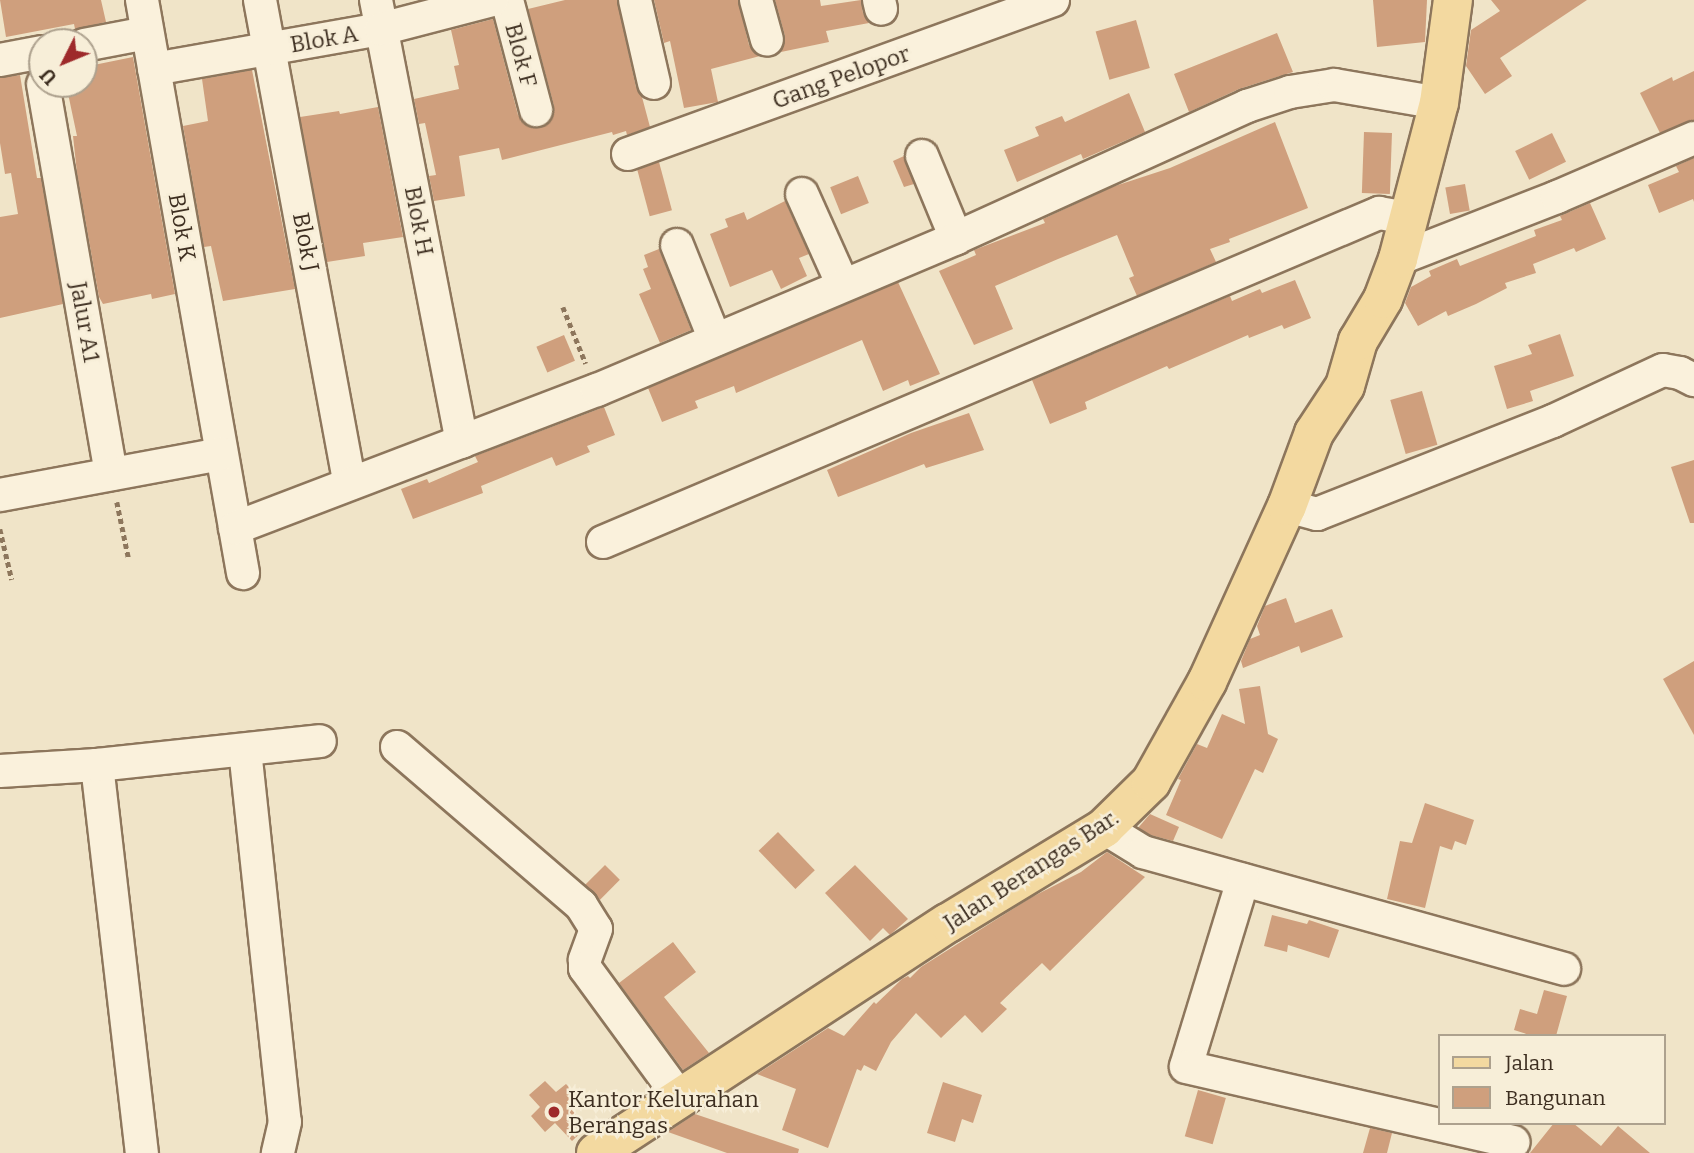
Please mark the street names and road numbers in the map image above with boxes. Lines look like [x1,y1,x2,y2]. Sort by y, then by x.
street label: Blok A [288,19,360,59]
street label: Blok F [499,20,543,90]
street label: Gang Pelopor [769,39,913,115]
street label: Blok H [399,184,439,258]
street label: Blok K [162,191,202,263]
street label: Blok J [287,210,325,274]
street label: Jalur A1 [64,280,106,364]
street label: Jalan Berangas Bar. [939,803,1123,937]

